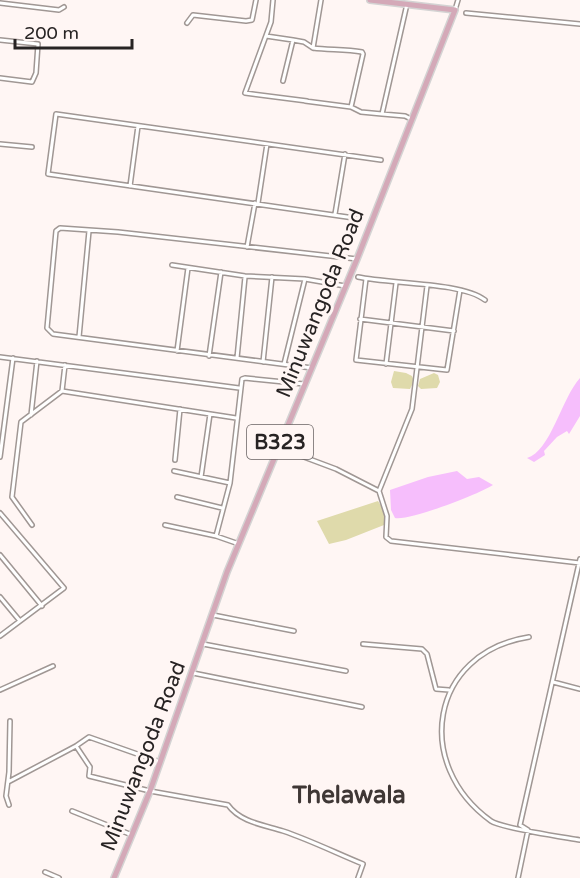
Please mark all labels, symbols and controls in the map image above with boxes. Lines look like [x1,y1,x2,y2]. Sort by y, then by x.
scale bar [15,12,132,50]
text: 200 m [24,22,79,44]
street label: Minuwangoda Road [271,205,370,401]
road number: B323 [247,425,313,459]
street label: Minuwangoda Road [96,658,191,855]
district label: Thelawala [291,781,406,810]

